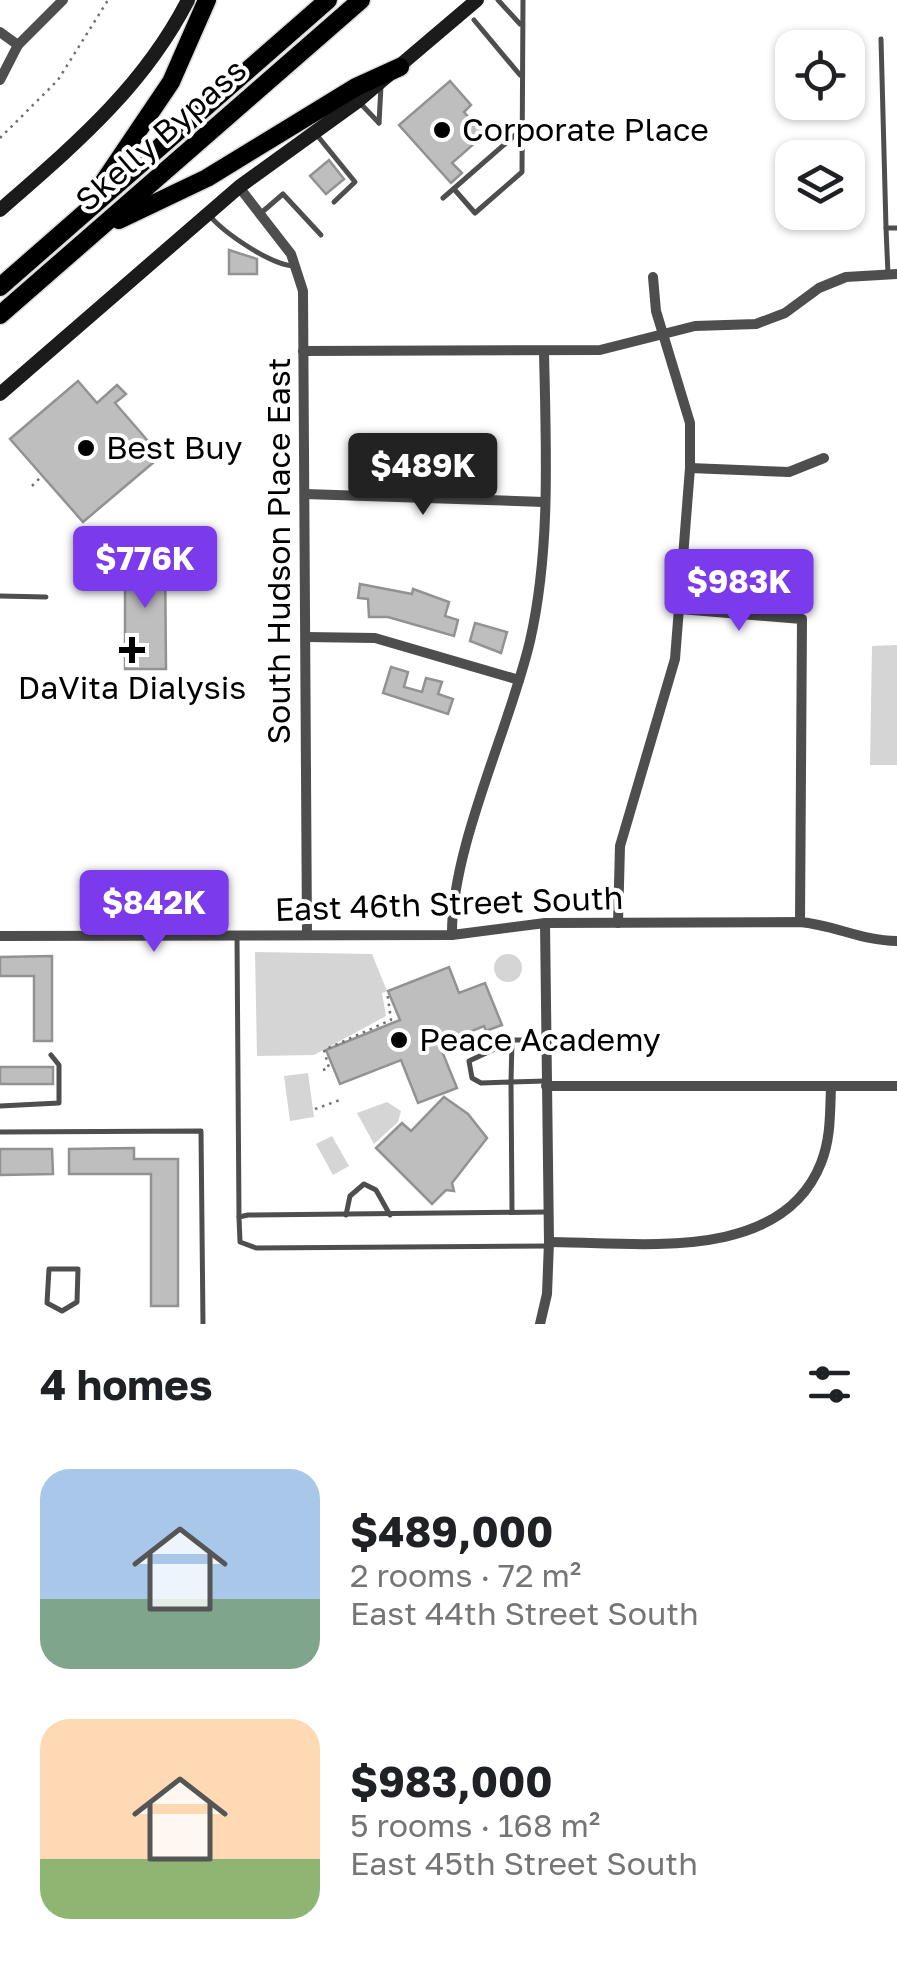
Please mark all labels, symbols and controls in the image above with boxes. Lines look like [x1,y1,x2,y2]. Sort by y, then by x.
map controls [775,30,865,230]
button: locate [775,30,865,120]
street label: Skelly Bypass [68,50,253,218]
place label: Corporate Place [462,110,709,148]
marker: Corporate Place [431,119,453,141]
button: layers [775,140,865,230]
street label: South Hudson Place East [259,357,297,745]
place label: Best Buy [106,428,243,466]
pin: $489K [353,433,493,518]
marker: Best Buy [75,437,97,459]
text: $489K [370,446,476,484]
pin: $776K [75,526,215,611]
text: $776K [95,539,195,577]
pin: $983K [669,549,809,634]
text: $983K [687,562,791,600]
marker: DaVita Dialysis [119,637,145,663]
place label: DaVita Dialysis [18,668,246,706]
pin: $842K [84,870,224,955]
street label: East 46th Street South [274,878,624,928]
text: $842K [102,883,206,921]
place label: Peace Academy [419,1020,661,1058]
marker: Peace Academy [388,1029,410,1051]
icon: filters [802,1357,857,1412]
text: 4 homes [40,1359,212,1409]
text: $489,000 [350,1506,553,1556]
icon: home [120,1509,240,1629]
text: 2 rooms · 72 m² [350,1556,581,1594]
text: East 44th Street South [350,1594,699,1632]
text: $983,000 [350,1756,553,1806]
icon: home [120,1759,240,1879]
text: 5 rooms · 168 m² [350,1806,600,1844]
text: East 45th Street South [350,1844,698,1882]

